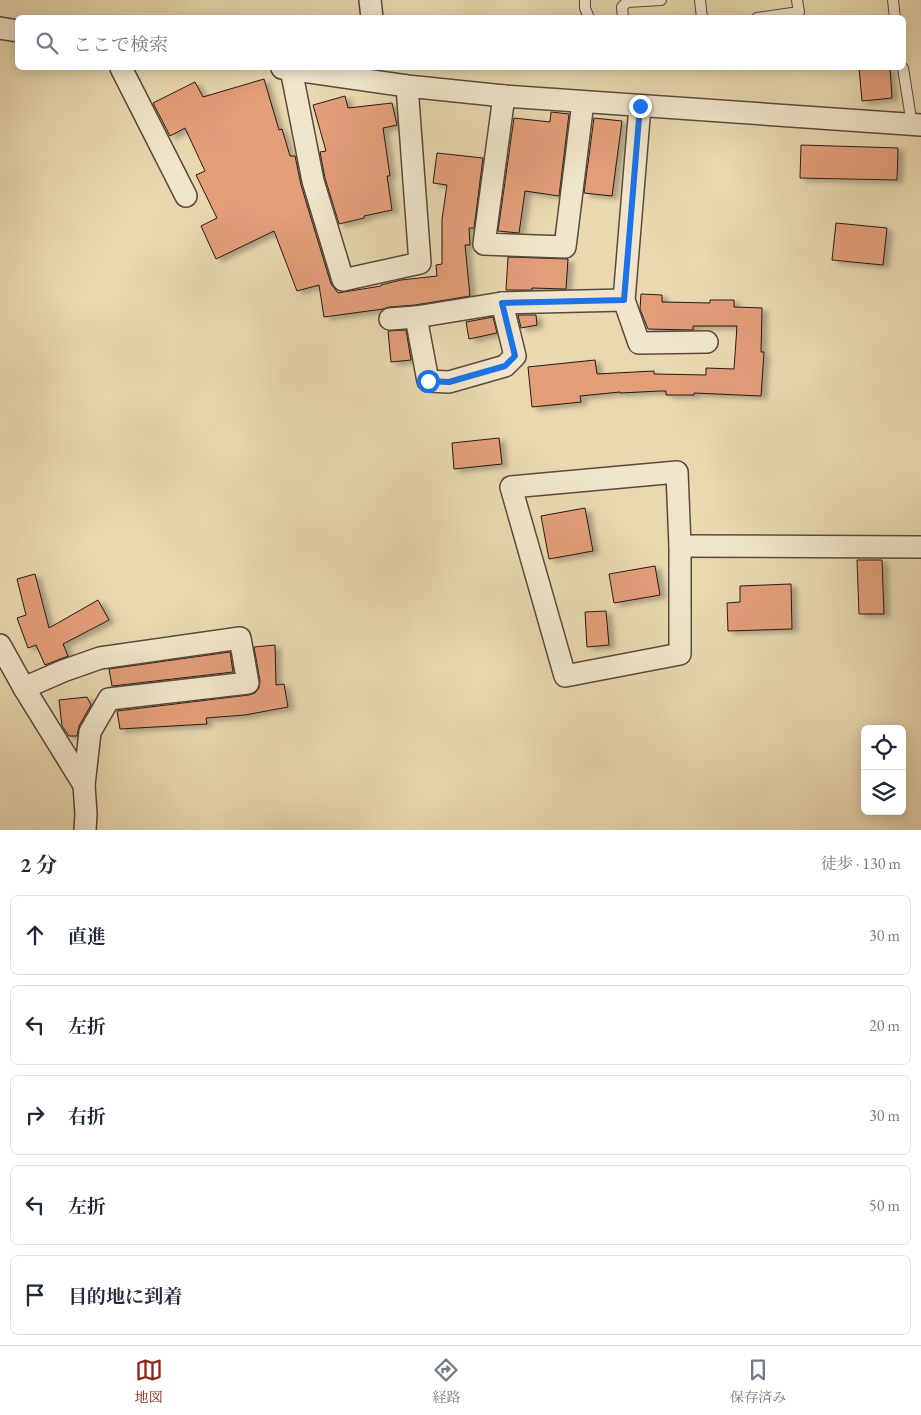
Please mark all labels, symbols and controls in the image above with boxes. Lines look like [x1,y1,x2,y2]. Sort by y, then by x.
search box [15,15,906,70]
icon: search [33,29,61,57]
text: ここで検索 [73,32,168,57]
route end [629,95,652,118]
route start [417,370,440,393]
map controls [861,725,906,815]
button: locate [861,725,906,770]
button: layers [861,770,906,815]
text: 2 分 [20,851,57,878]
text: 徒歩 · 130 m [821,853,901,874]
icon: ahead [21,921,49,949]
text: 直進 [68,924,106,949]
text: 30 m [869,925,900,946]
icon: left [21,1011,49,1039]
text: 左折 [68,1014,106,1039]
text: 20 m [869,1015,900,1036]
icon: right [21,1101,49,1129]
text: 右折 [68,1104,106,1129]
text: 30 m [869,1105,900,1126]
icon: left [21,1191,49,1219]
text: 左折 [68,1194,106,1219]
text: 50 m [869,1195,900,1216]
icon: arrive [21,1281,49,1309]
text: 目的地に到着 [68,1284,182,1309]
tab: 地図 [135,1356,163,1406]
tab: 経路 [432,1356,460,1406]
tab: 保存済み [730,1356,786,1406]

